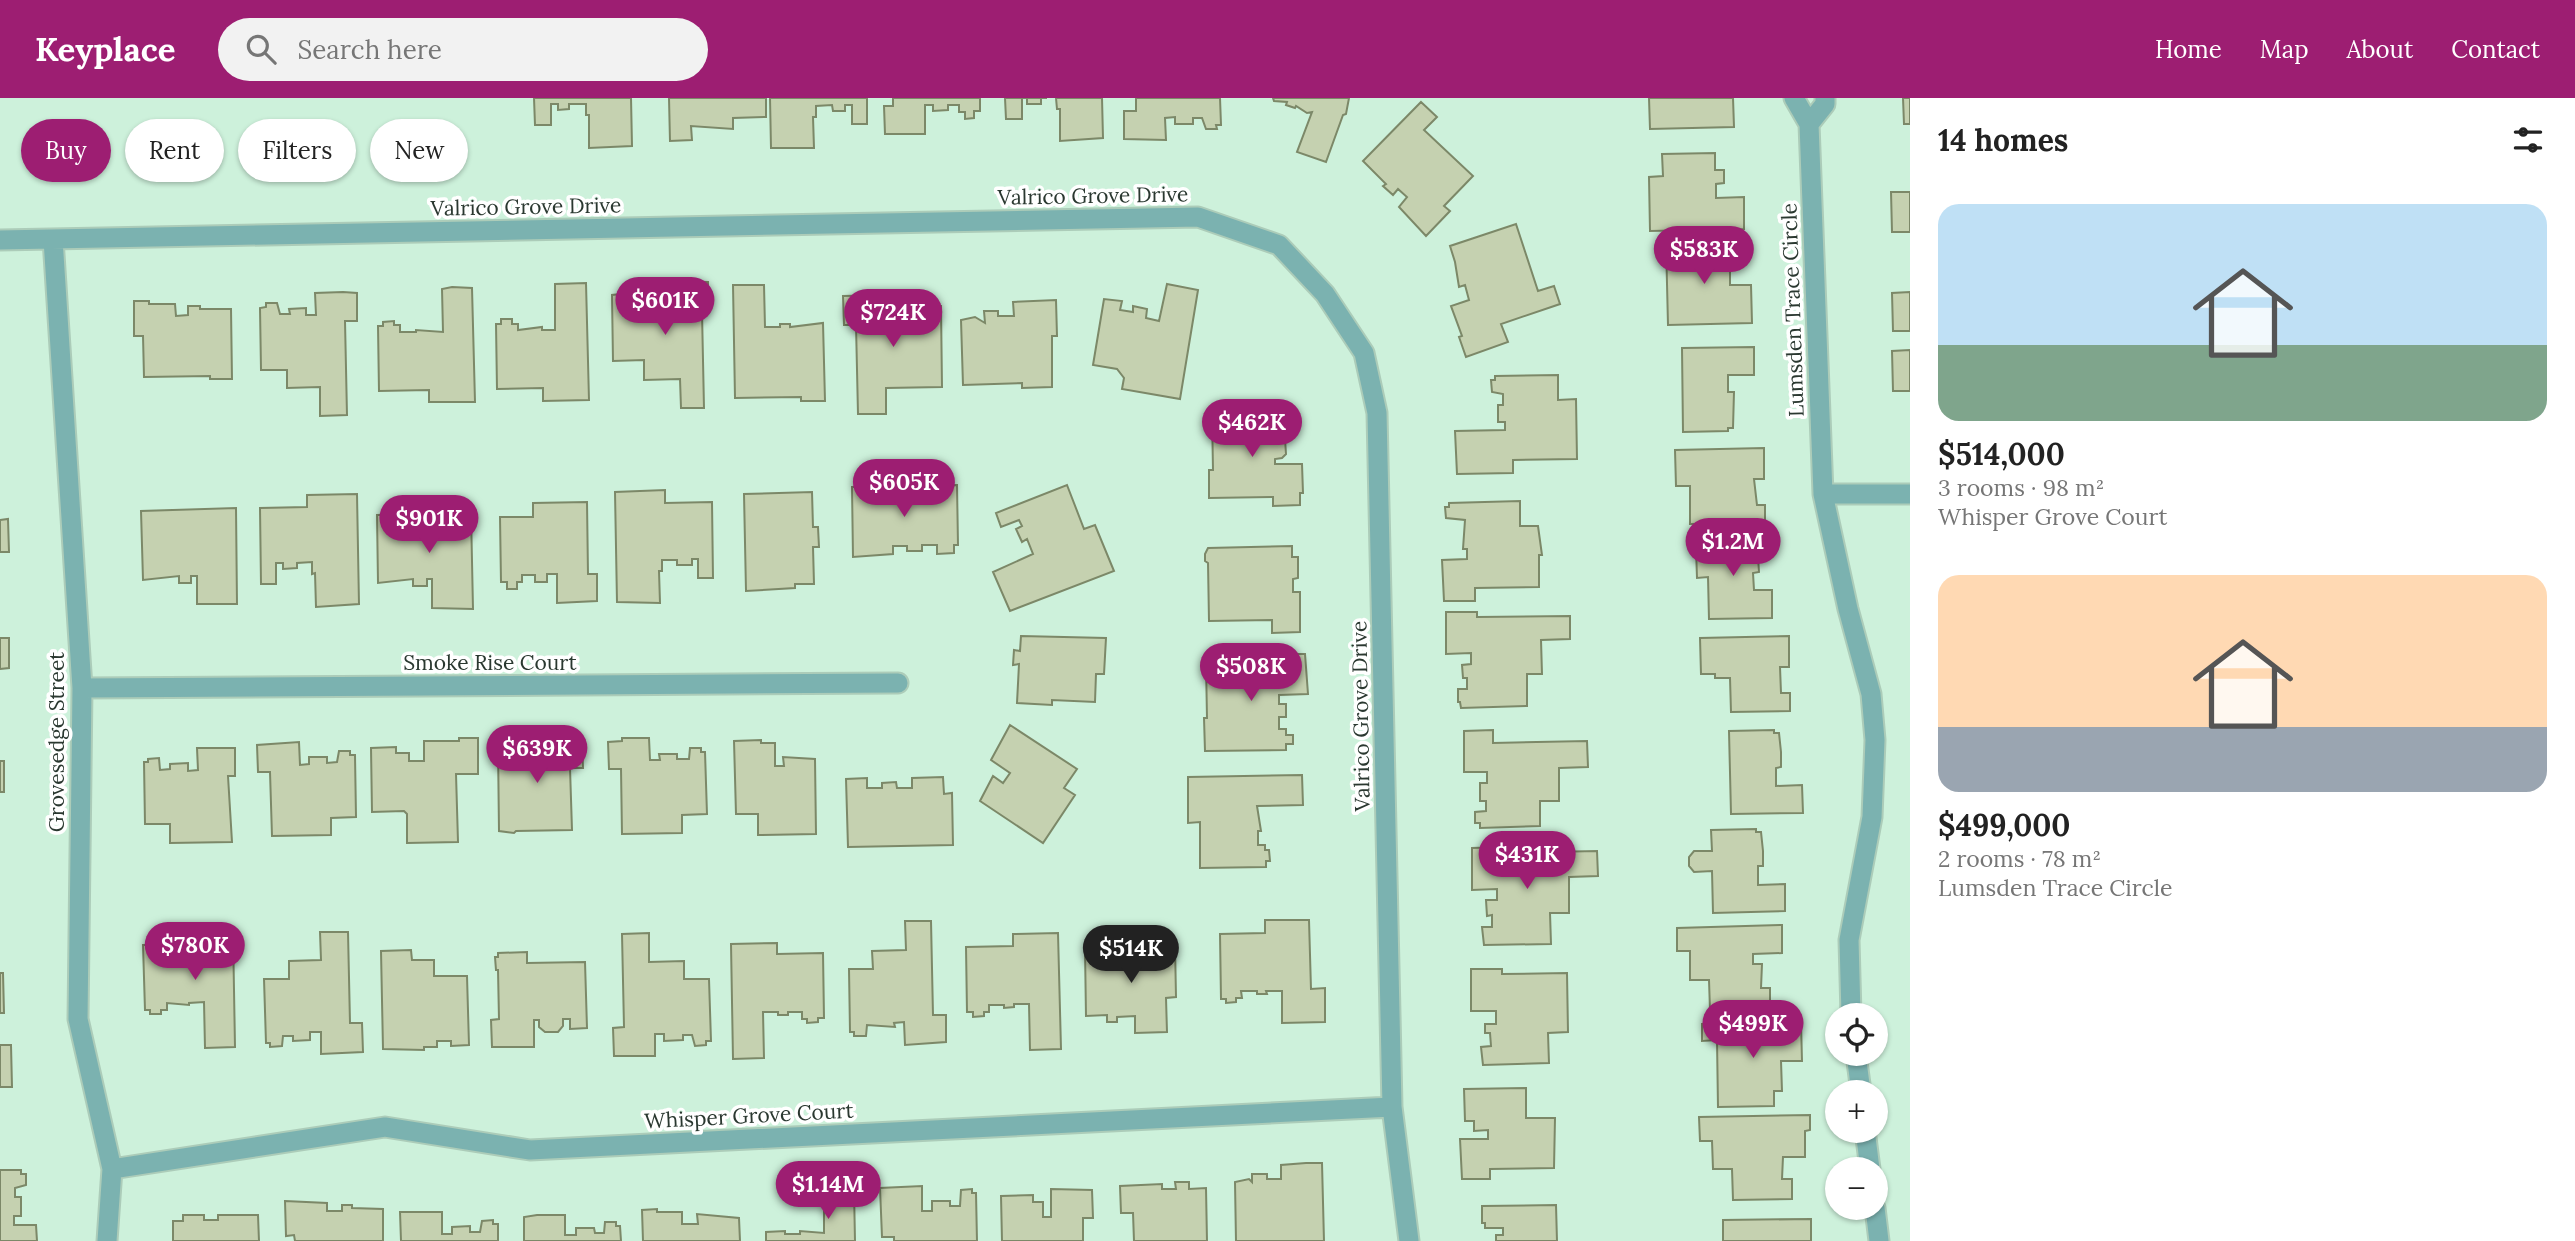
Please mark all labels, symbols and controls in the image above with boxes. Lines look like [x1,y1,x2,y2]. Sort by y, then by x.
search box [218,18,708,81]
text: Keyplace [35,28,176,70]
icon: search [242,30,280,68]
text: Search here [298,33,442,66]
text: Home [2155,34,2222,65]
text: Map [2260,34,2309,65]
text: About [2347,34,2413,65]
text: Contact [2451,34,2540,65]
chip: Buy [21,119,111,182]
chip: Rent [125,119,224,182]
chip: Filters [238,119,356,182]
chip: New [370,119,468,182]
text: 14 homes [1938,121,2068,159]
icon: filters [2509,121,2547,159]
street label: Valrico Grove Drive [996,180,1189,211]
street label: Valrico Grove Drive [429,191,622,222]
street label: Lumsden Trace Circle [1775,203,1810,417]
pin: $583K [1655,226,1753,286]
text: $583K [1670,234,1738,263]
icon: home [2180,250,2306,376]
pin: $601K [616,278,714,337]
text: $601K [631,285,699,314]
pin: $724K [844,289,942,349]
text: $724K [860,297,926,326]
pin: $462K [1203,400,1301,459]
text: $462K [1218,407,1286,436]
text: $514,000 [1938,435,2065,473]
pin: $605K [855,460,953,519]
text: $605K [869,467,939,496]
text: 3 rooms · 98 m² [1938,473,2104,502]
pin: $901K [380,496,478,555]
text: Whisper Grove Court [1938,502,2167,531]
text: $901K [395,503,463,532]
pin: $1.2M [1684,518,1782,578]
text: $1.2M [1702,526,1764,555]
street label: Valrico Grove Drive [1345,620,1376,813]
icon: home [2180,621,2306,747]
pin: $508K [1202,644,1300,703]
street label: Smoke Rise Court [403,649,578,676]
street label: Grovesedge Street [43,651,70,832]
text: $508K [1216,651,1286,680]
pin: $639K [488,726,586,785]
text: $639K [502,733,572,762]
text: $499,000 [1938,806,2070,844]
pin: $431K [1478,832,1576,891]
text: $431K [1495,839,1559,868]
text: 2 rooms · 78 m² [1938,844,2101,873]
text: Lumsden Trace Circle [1938,873,2172,902]
pin: $780K [146,922,244,982]
pin: $514K [1082,926,1180,985]
text: $780K [161,930,229,959]
text: $514K [1099,933,1163,962]
pin: $499K [1704,1000,1802,1060]
map controls [1825,1003,1888,1220]
button: locate [1825,1003,1888,1066]
text: $499K [1719,1008,1787,1037]
button: + [1825,1080,1888,1143]
street label: Whisper Grove Court [644,1096,855,1134]
button: − [1825,1157,1888,1220]
pin: $1.14M [771,1162,885,1221]
text: $1.14M [792,1169,864,1198]

